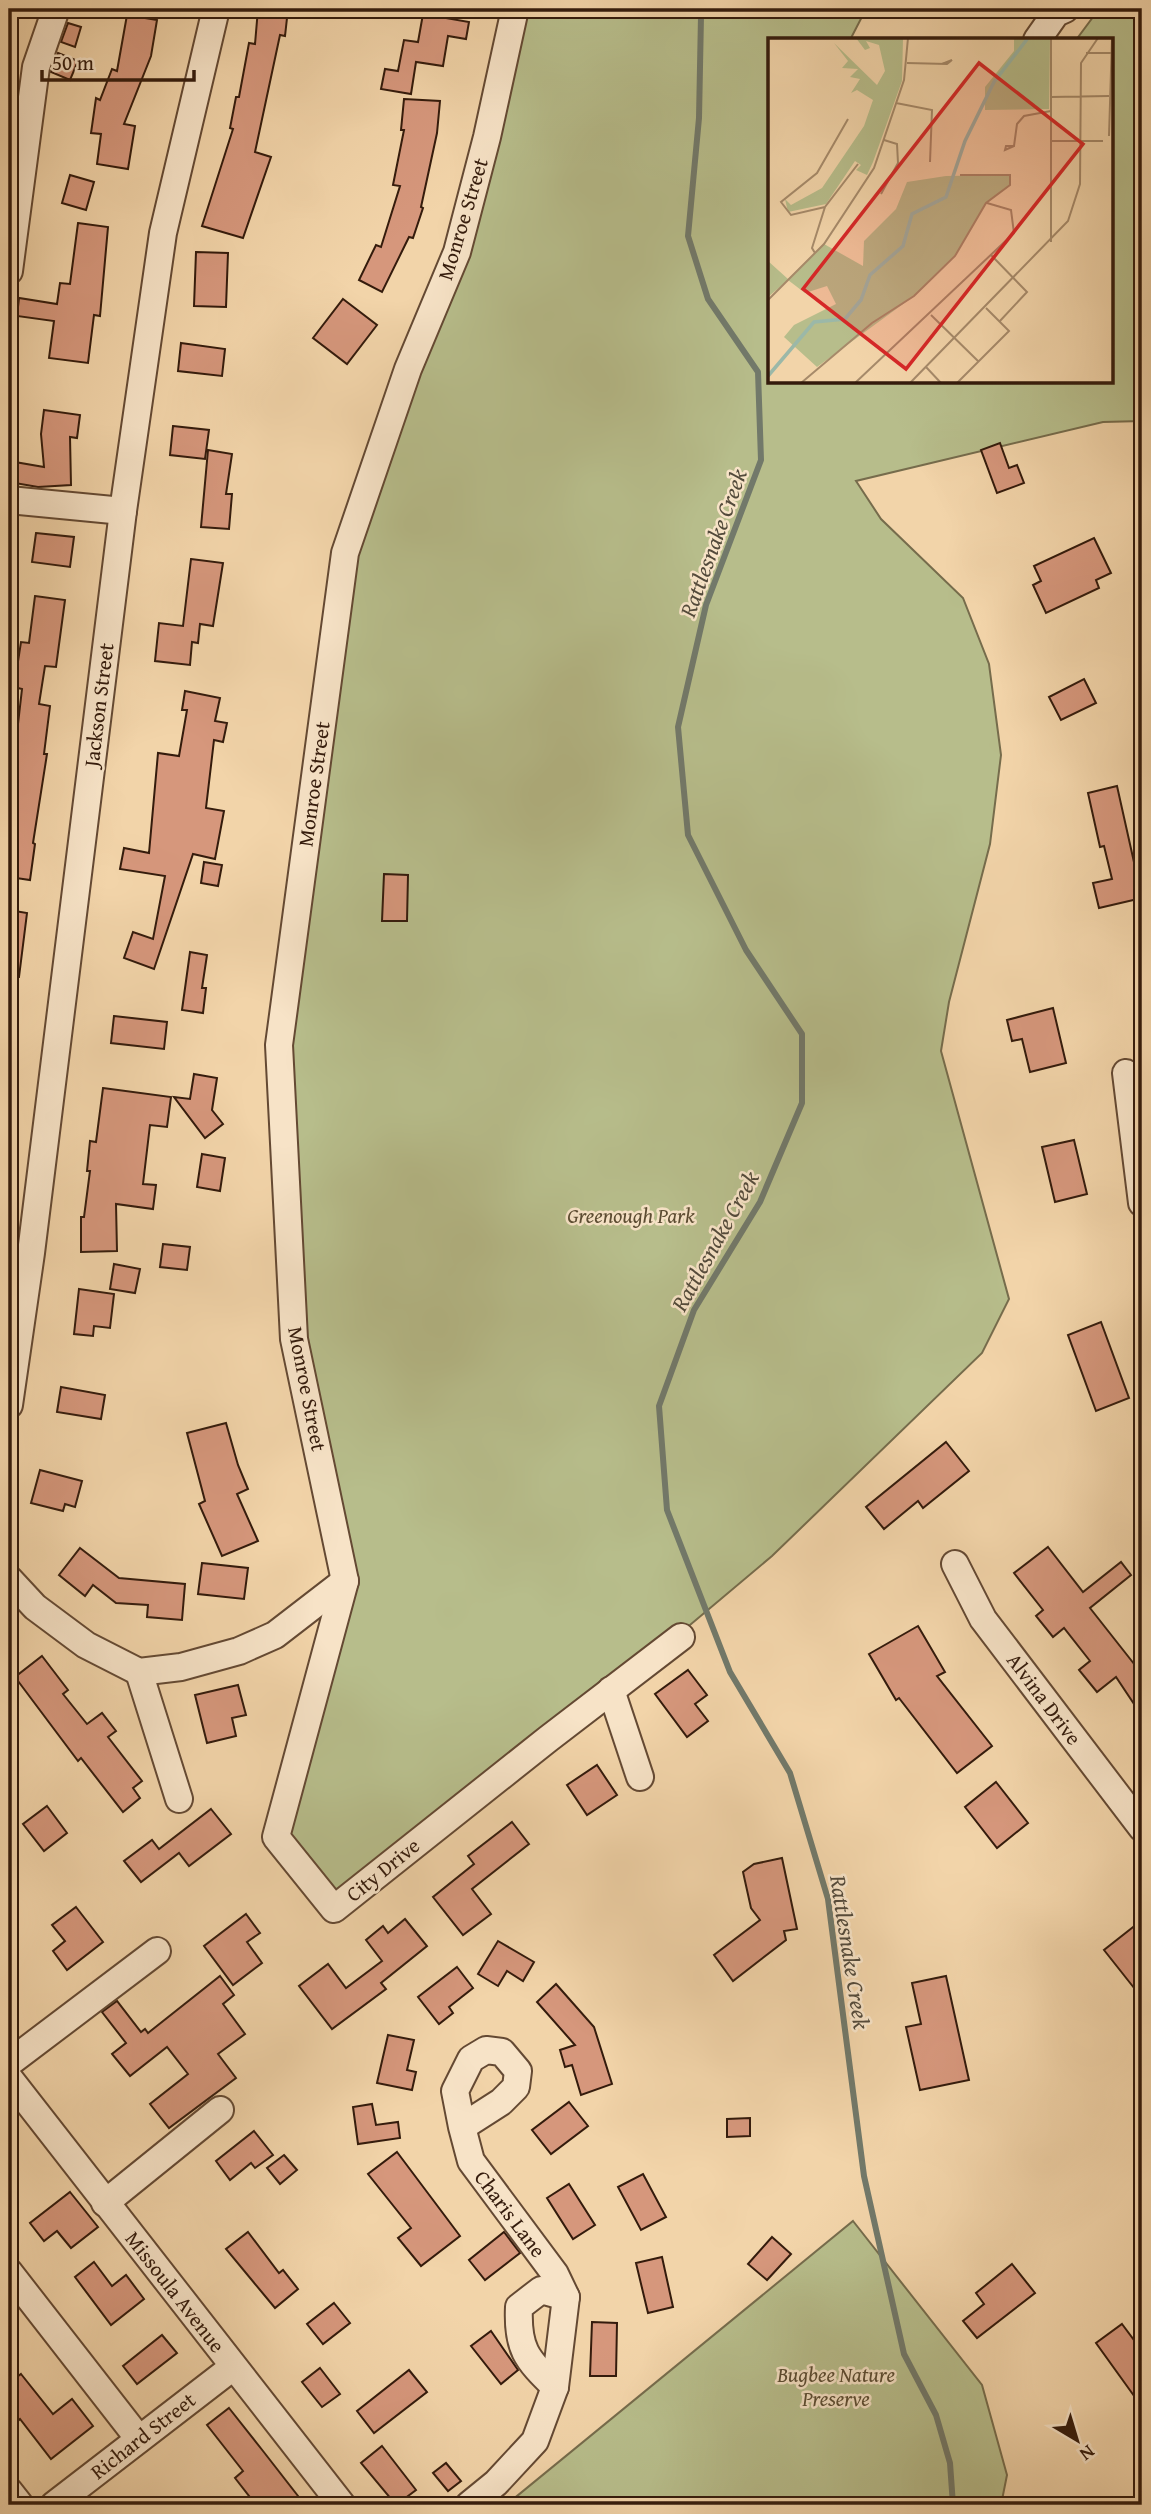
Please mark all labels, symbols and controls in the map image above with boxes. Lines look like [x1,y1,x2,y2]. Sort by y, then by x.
scale bar [42,38,194,82]
inset map [768,38,1112,383]
text: 50 m [52,47,94,78]
street label: Monroe Street [429,153,496,284]
water label: Rattlesnake Creek [670,464,755,622]
street label: Jackson Street [75,641,122,772]
street label: Monroe Street [289,719,338,849]
water label: Rattlesnake Creek [662,1164,767,1318]
park label: Greenough Park [567,1200,695,1231]
street label: Monroe Street [280,1324,335,1454]
street label: Alvina Drive [999,1646,1089,1751]
street label: City Drive [339,1830,426,1909]
water label: Rattlesnake Creek [822,1872,879,2032]
street label: Charis Lane [467,2163,554,2264]
street label: Missoula Avenue [118,2224,233,2359]
park label: Bugbee Nature Preserve [776,2359,895,2414]
street label: Richard Street [83,2384,202,2487]
north arrow [1042,2406,1112,2476]
text: N [1074,2438,1101,2469]

